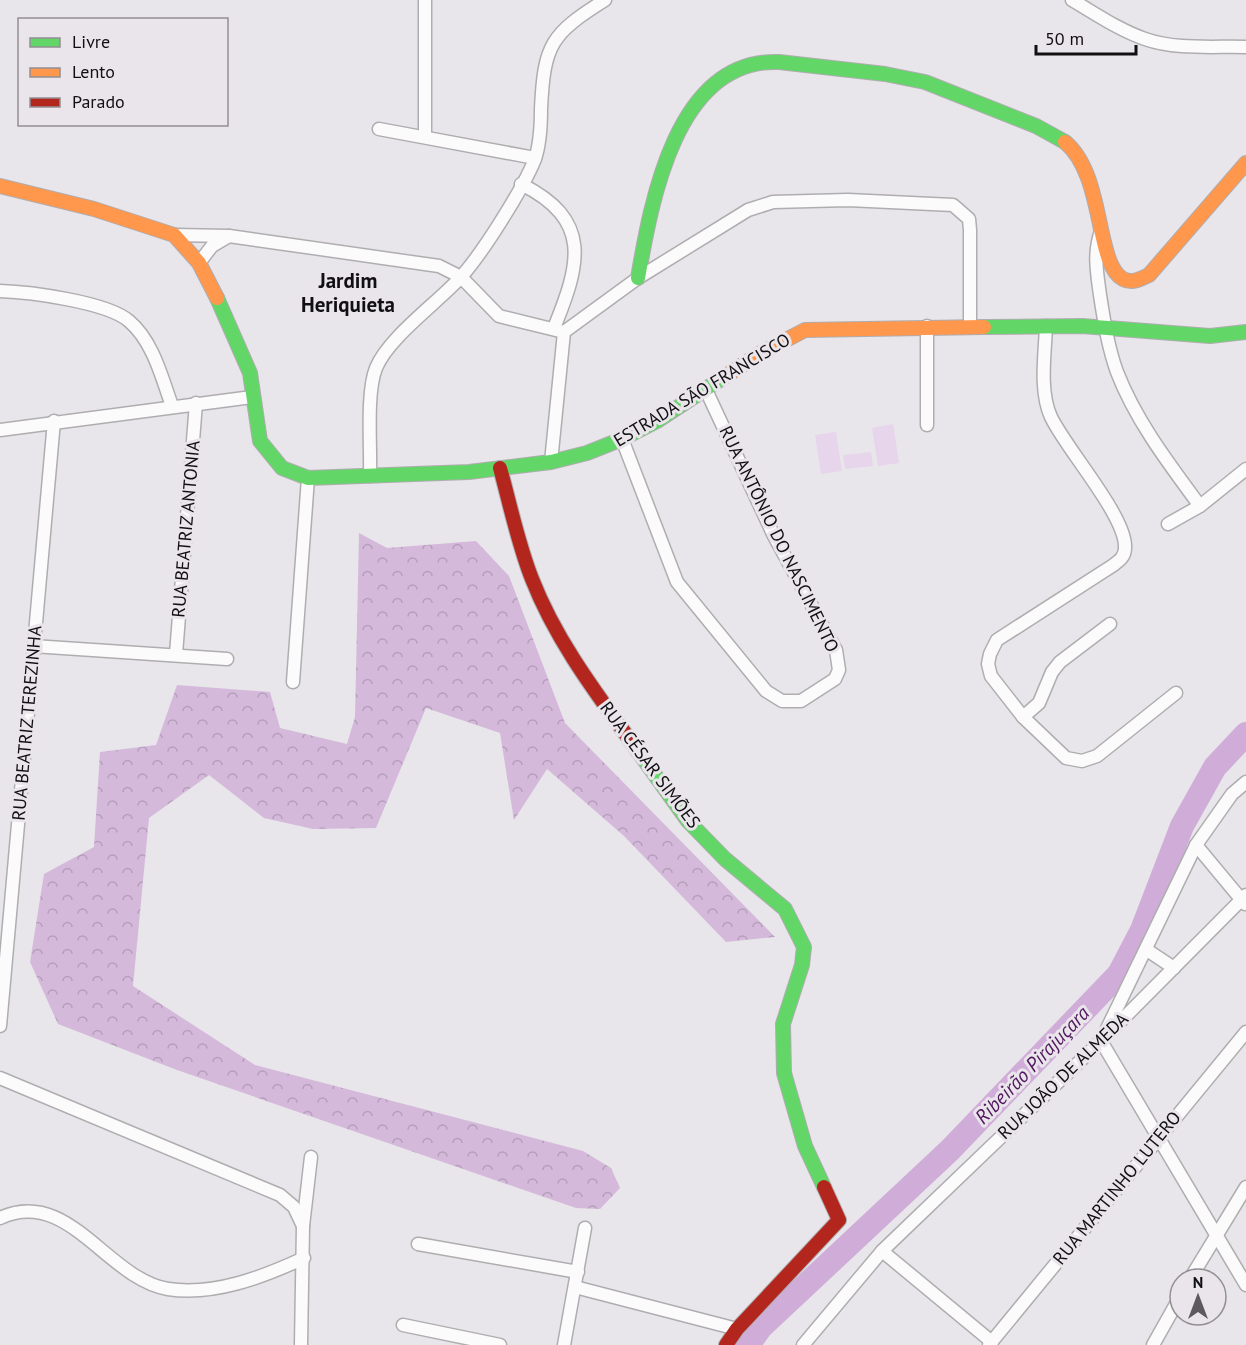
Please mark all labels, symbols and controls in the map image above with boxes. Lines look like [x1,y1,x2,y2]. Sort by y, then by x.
legend [18,18,228,126]
scale bar [1036,18,1136,56]
text: 50 m [1045,27,1084,50]
text: Livre [72,30,110,53]
text: Lento [72,60,115,83]
text: Parado [72,90,125,113]
district label: Jardim Heriquieta [301,267,395,318]
street label: ESTRADA SÃO FRANCISCO [609,328,794,451]
street label: RUA ANTÔNIO DO NASCIMENTO [715,422,844,656]
street label: RUA BEATRIZ ANTONIA [166,439,205,618]
street label: RUA BEATRIZ TEREZINHA [7,624,47,821]
street label: RUA CÉSAR SIMÕES [595,697,706,833]
water label: Ribeirão Pirajuçara [969,1000,1095,1129]
street label: RUA JOÃO DE ALMEDA [993,1007,1133,1144]
street label: RUA MARTINHO LUTERO [1048,1106,1186,1269]
north arrow [1168,1267,1228,1327]
text: N [1193,1272,1203,1292]

